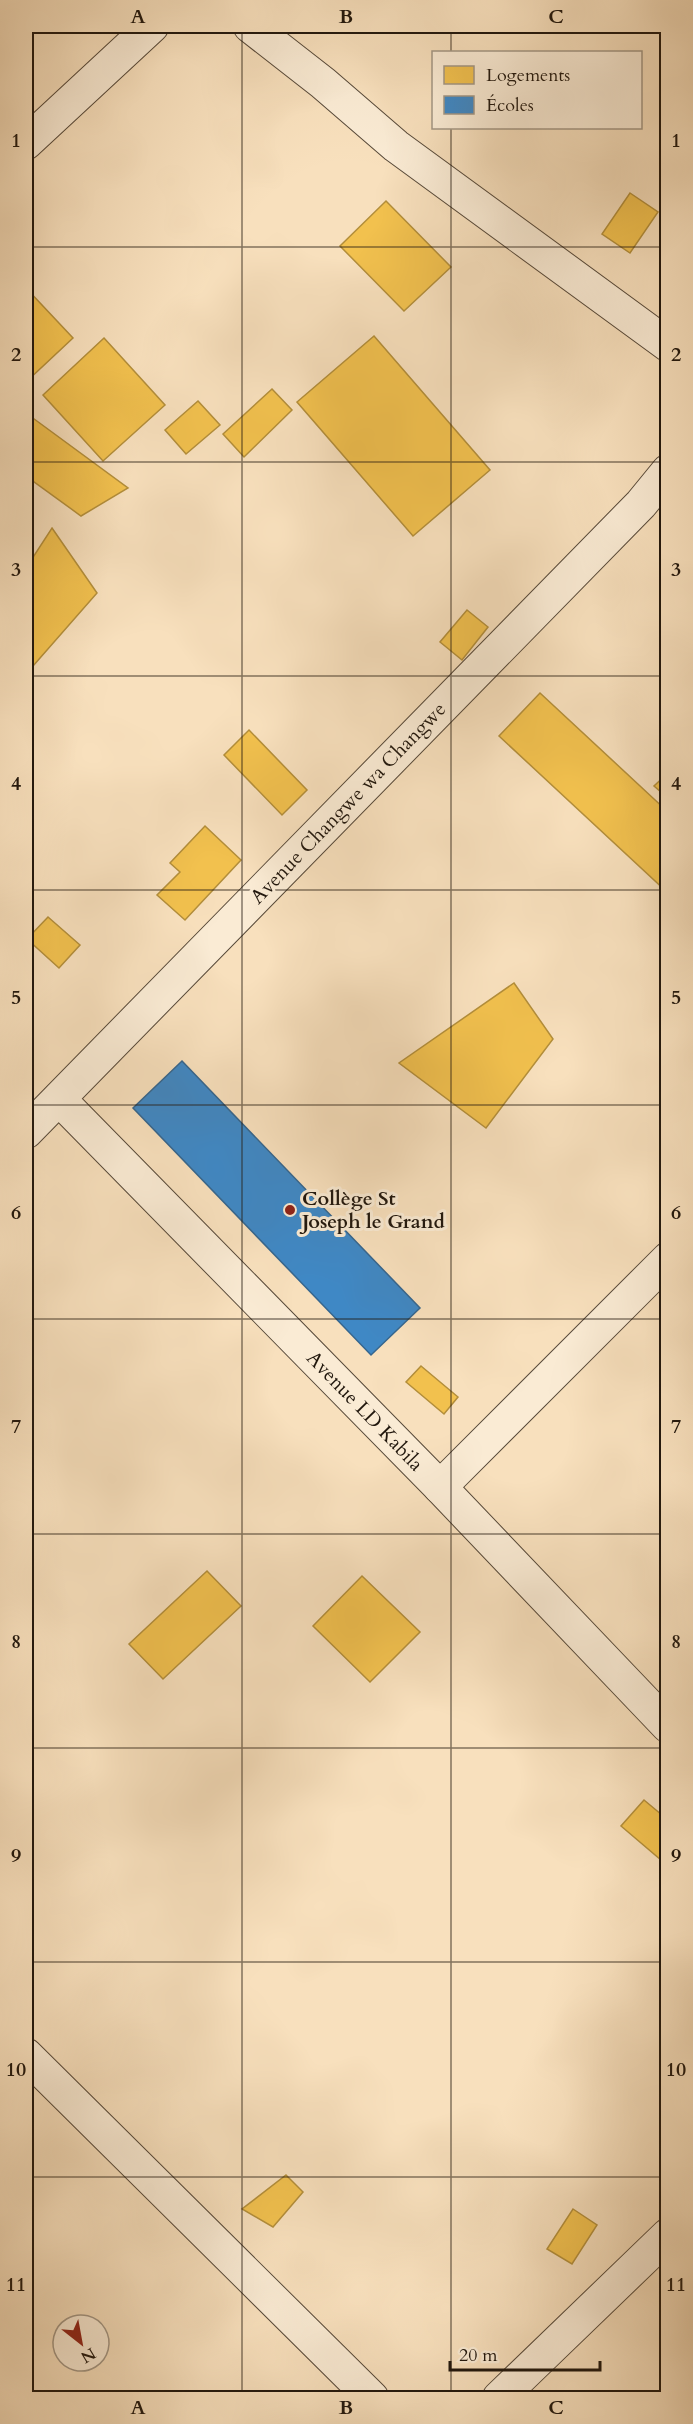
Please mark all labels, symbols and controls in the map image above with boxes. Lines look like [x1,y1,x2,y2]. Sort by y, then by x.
text: A [130,3,146,30]
text: B [339,3,353,30]
text: C [548,3,564,30]
legend [432,51,642,129]
text: Logements [486,63,570,88]
text: Écoles [486,93,534,118]
text: 1 [11,127,21,154]
text: 1 [671,127,681,154]
text: 2 [11,341,21,368]
text: 2 [671,341,681,368]
text: 3 [11,556,21,583]
text: 3 [671,556,681,583]
street label: Avenue Changwe wa Changwe [244,696,452,910]
text: 4 [11,770,21,797]
text: 4 [671,770,681,797]
text: 5 [11,984,21,1011]
text: 5 [671,984,681,1011]
place label: Collège St Joseph le Grand [299,1185,445,1235]
text: 6 [11,1199,21,1226]
text: 6 [671,1199,681,1226]
marker: Collège St Joseph le Grand [283,1203,297,1217]
street label: Avenue LD Kabila [301,1345,430,1477]
text: 7 [11,1413,21,1440]
text: 7 [671,1413,681,1440]
text: 8 [11,1628,21,1655]
text: 8 [671,1628,681,1655]
text: 9 [11,1842,21,1869]
text: 9 [671,1842,681,1869]
text: 10 [6,2056,26,2083]
text: 10 [666,2056,686,2083]
text: 11 [6,2271,26,2298]
text: 11 [666,2271,686,2298]
north arrow [51,2313,111,2373]
scale bar [450,2334,600,2372]
text: N [76,2342,100,2368]
text: 20 m [459,2343,498,2368]
text: A [130,2394,146,2421]
text: B [339,2394,353,2421]
text: C [548,2394,564,2421]

